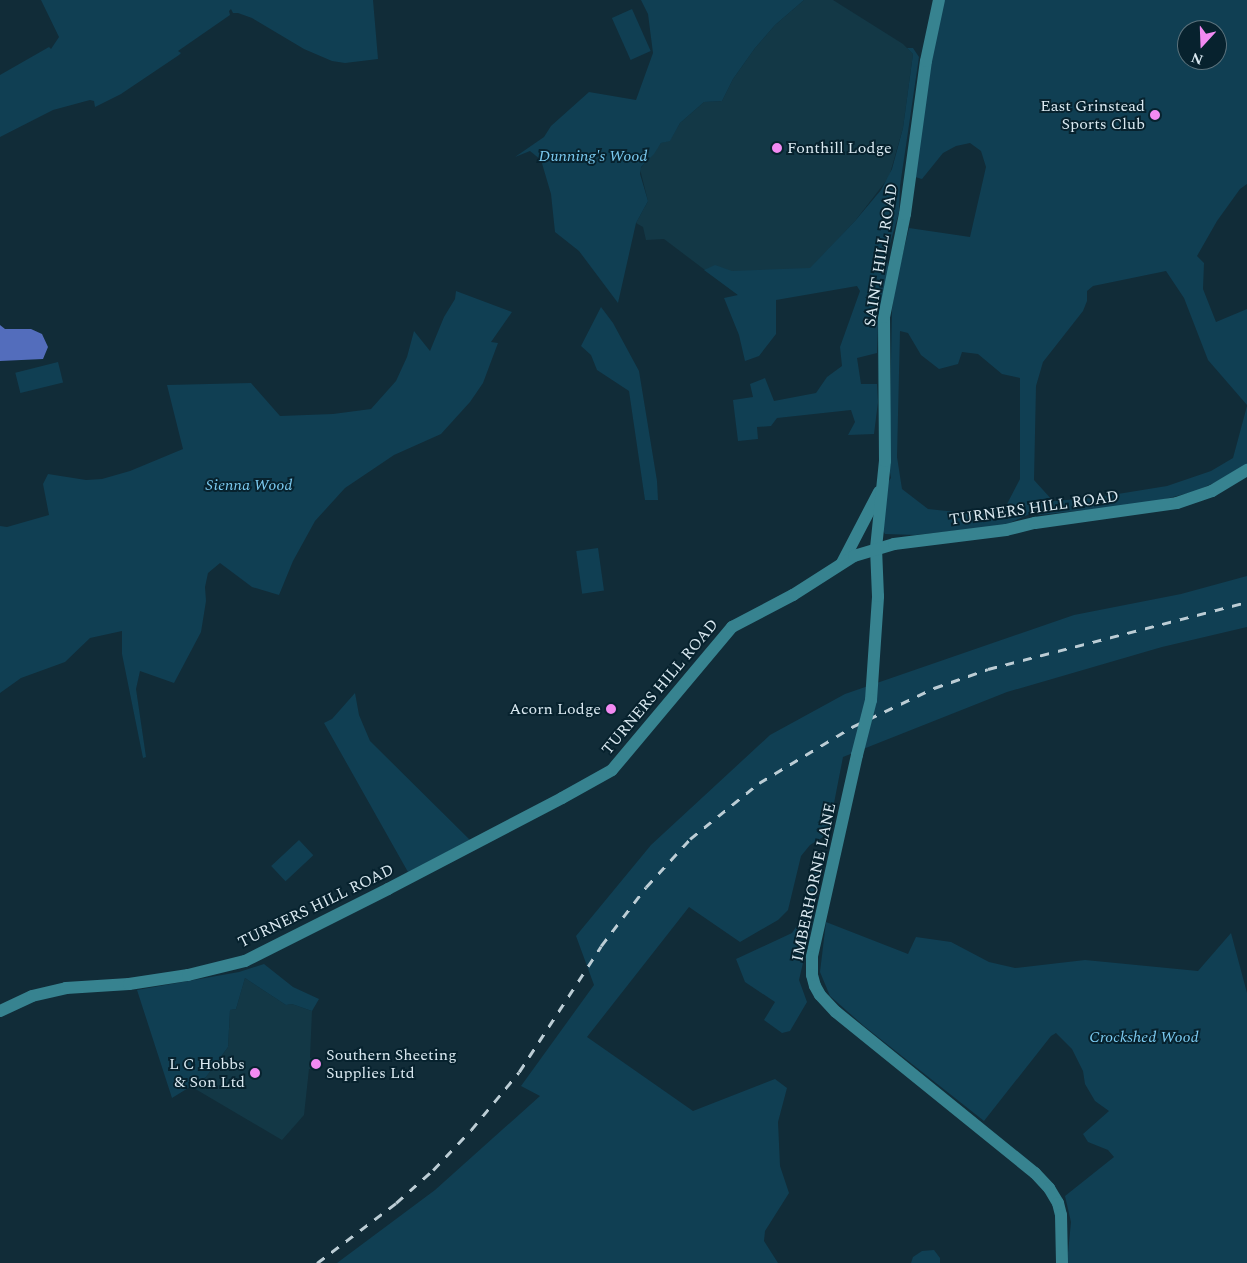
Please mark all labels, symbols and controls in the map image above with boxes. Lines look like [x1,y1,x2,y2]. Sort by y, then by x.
north arrow [1177,20,1227,70]
text: N [1188,47,1206,70]
place label: East Grinstead Sports Club [1040,96,1145,134]
marker: East Grinstead Sports Club [1149,109,1161,121]
place label: Fonthill Lodge [787,138,892,158]
marker: Fonthill Lodge [771,142,783,154]
park label: Dunning's Wood [538,146,648,166]
street label: SAINT HILL ROAD [860,182,902,328]
park label: Sienna Wood [206,475,292,495]
street label: TURNERS HILL ROAD [948,487,1120,529]
street label: TURNERS HILL ROAD [598,615,722,759]
place label: Acorn Lodge [509,699,601,719]
marker: Acorn Lodge [605,703,617,715]
street label: IMBERHORNE LANE [788,801,840,963]
street label: TURNERS HILL ROAD [235,860,397,952]
park label: Crockshed Wood [1089,1027,1199,1047]
place label: Southern Sheeting Supplies Ltd [326,1045,457,1083]
place label: L C Hobbs & Son Ltd [169,1054,245,1092]
marker: Southern Sheeting Supplies Ltd [310,1058,322,1070]
marker: L C Hobbs & Son Ltd [249,1067,261,1079]

